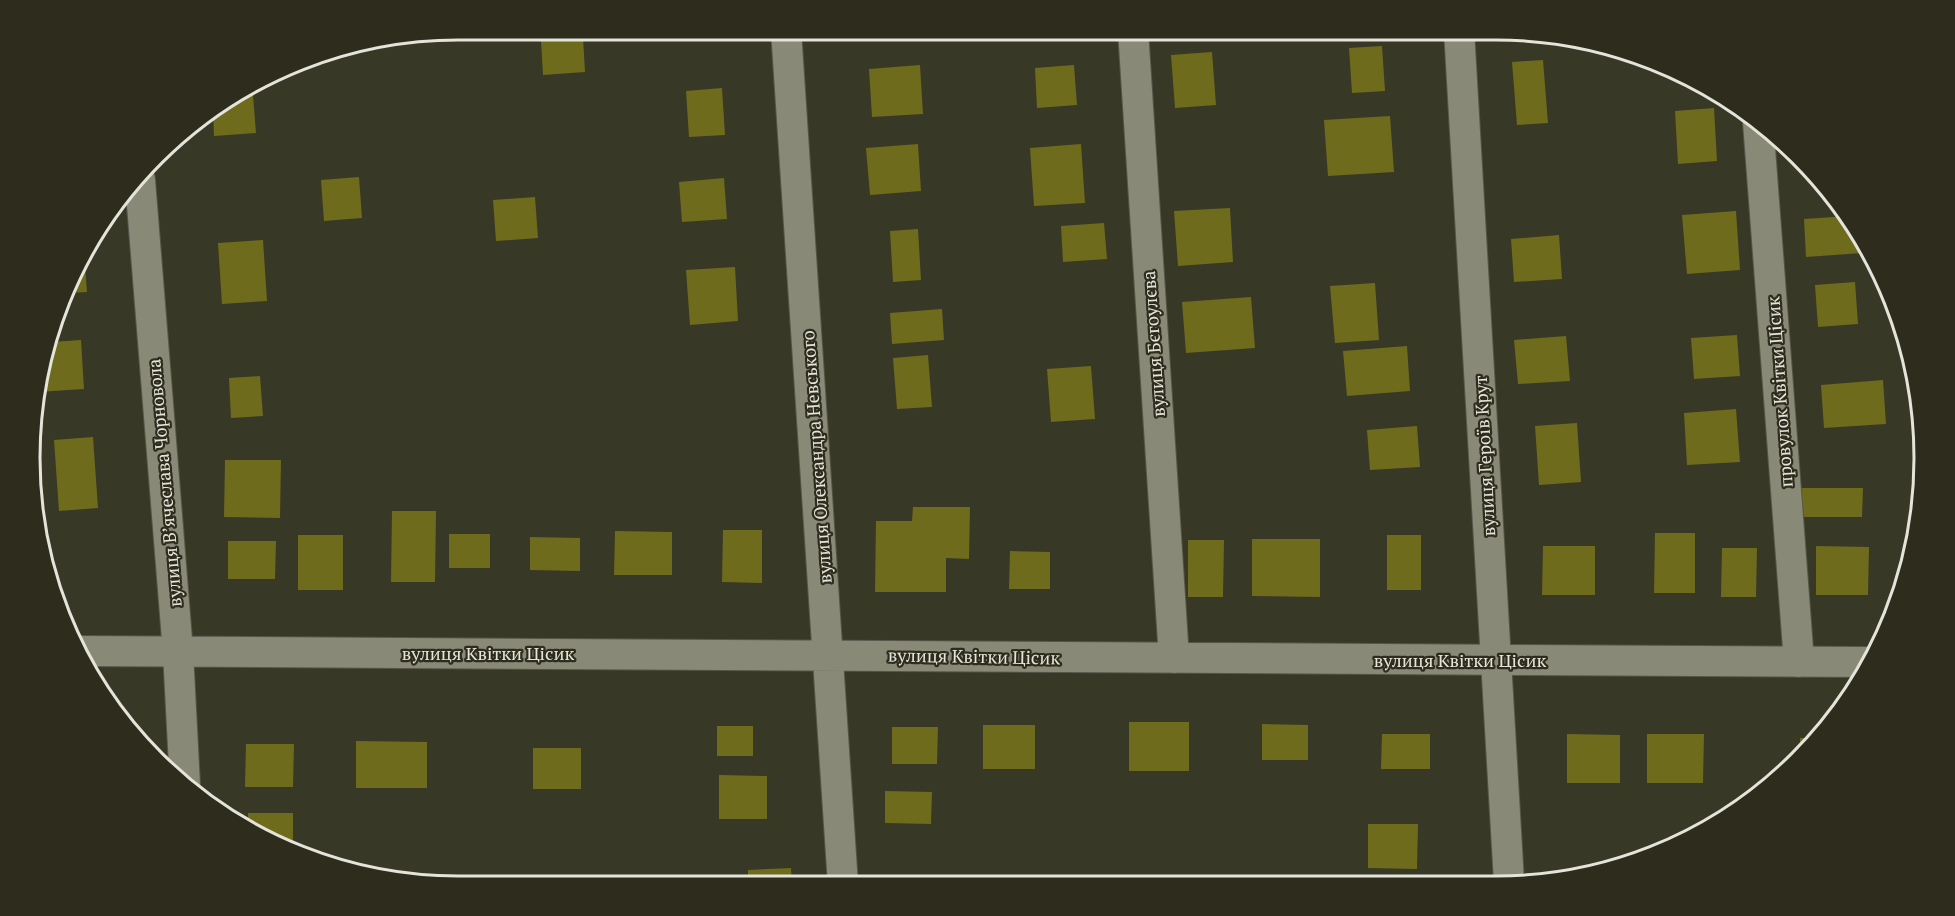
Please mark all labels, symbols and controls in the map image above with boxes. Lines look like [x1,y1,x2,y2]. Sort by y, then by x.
street label: вулиця Бєгоулєва [1136,270,1170,418]
street label: провулок Квітки Цісик [1760,295,1798,488]
street label: вулиця Олександра Невського [795,330,837,584]
street label: вулиця Вʼячеслава Чорновола [141,358,187,608]
street label: вулиця Героїв Крут [1468,375,1500,537]
street label: вулиця Квітки Цісик [402,641,574,665]
street label: вулиця Квітки Цісик [888,642,1061,670]
street label: вулиця Квітки Цісик [1374,648,1546,672]

